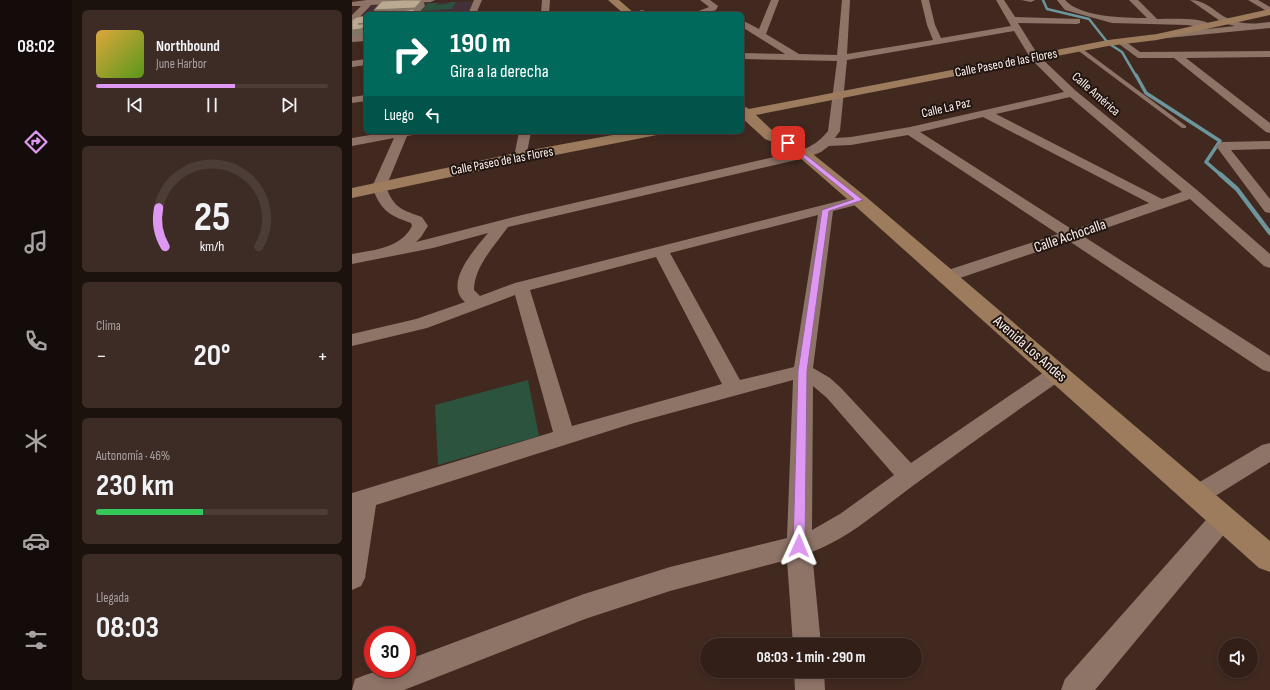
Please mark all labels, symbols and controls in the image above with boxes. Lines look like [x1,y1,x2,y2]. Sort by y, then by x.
text: 190 m [450,27,511,60]
icon: right [384,28,436,80]
text: 08:02 [17,36,55,57]
text: Northbound [156,37,220,56]
street label: Calle Paseo de las Flores [953,45,1059,81]
text: June Harbor [156,56,207,72]
text: Gira a la derecha [450,61,549,82]
street label: Calle América [1069,69,1123,119]
icon: previous [124,94,146,116]
icon: pause [201,94,223,116]
icon: next [278,94,300,116]
street label: Calle La Paz [920,94,973,121]
icon: left [422,104,444,126]
text: Luego [384,106,414,125]
pin [771,126,805,160]
icon: directions [22,128,50,156]
icon: arrive [777,132,799,154]
street label: Calle Paseo de las Flores [449,143,555,179]
text: 25 [194,193,230,242]
street label: Calle Achocalla [1031,215,1109,257]
icon: music [22,228,50,256]
text: km/h [200,238,224,255]
street label: Avenida Los Andes [988,311,1071,386]
text: Clima [96,318,121,334]
icon: phone [22,327,50,355]
text: 20° [194,338,230,374]
text: − [96,343,107,370]
text: + [317,343,328,370]
icon: climate [22,427,50,455]
text: Autonomía · 46% [96,448,170,464]
text: 230 km [96,468,174,504]
position arrow [778,525,820,567]
icon: car [22,527,50,555]
text: Llegada [96,590,129,606]
text: 08:03 [96,610,159,646]
icon: filters [22,626,50,654]
speed limit sign: 30 [364,626,416,678]
map controls [1218,638,1258,678]
button: sound [1218,638,1258,678]
text: 08:03 · 1 min · 290 m [757,648,865,667]

